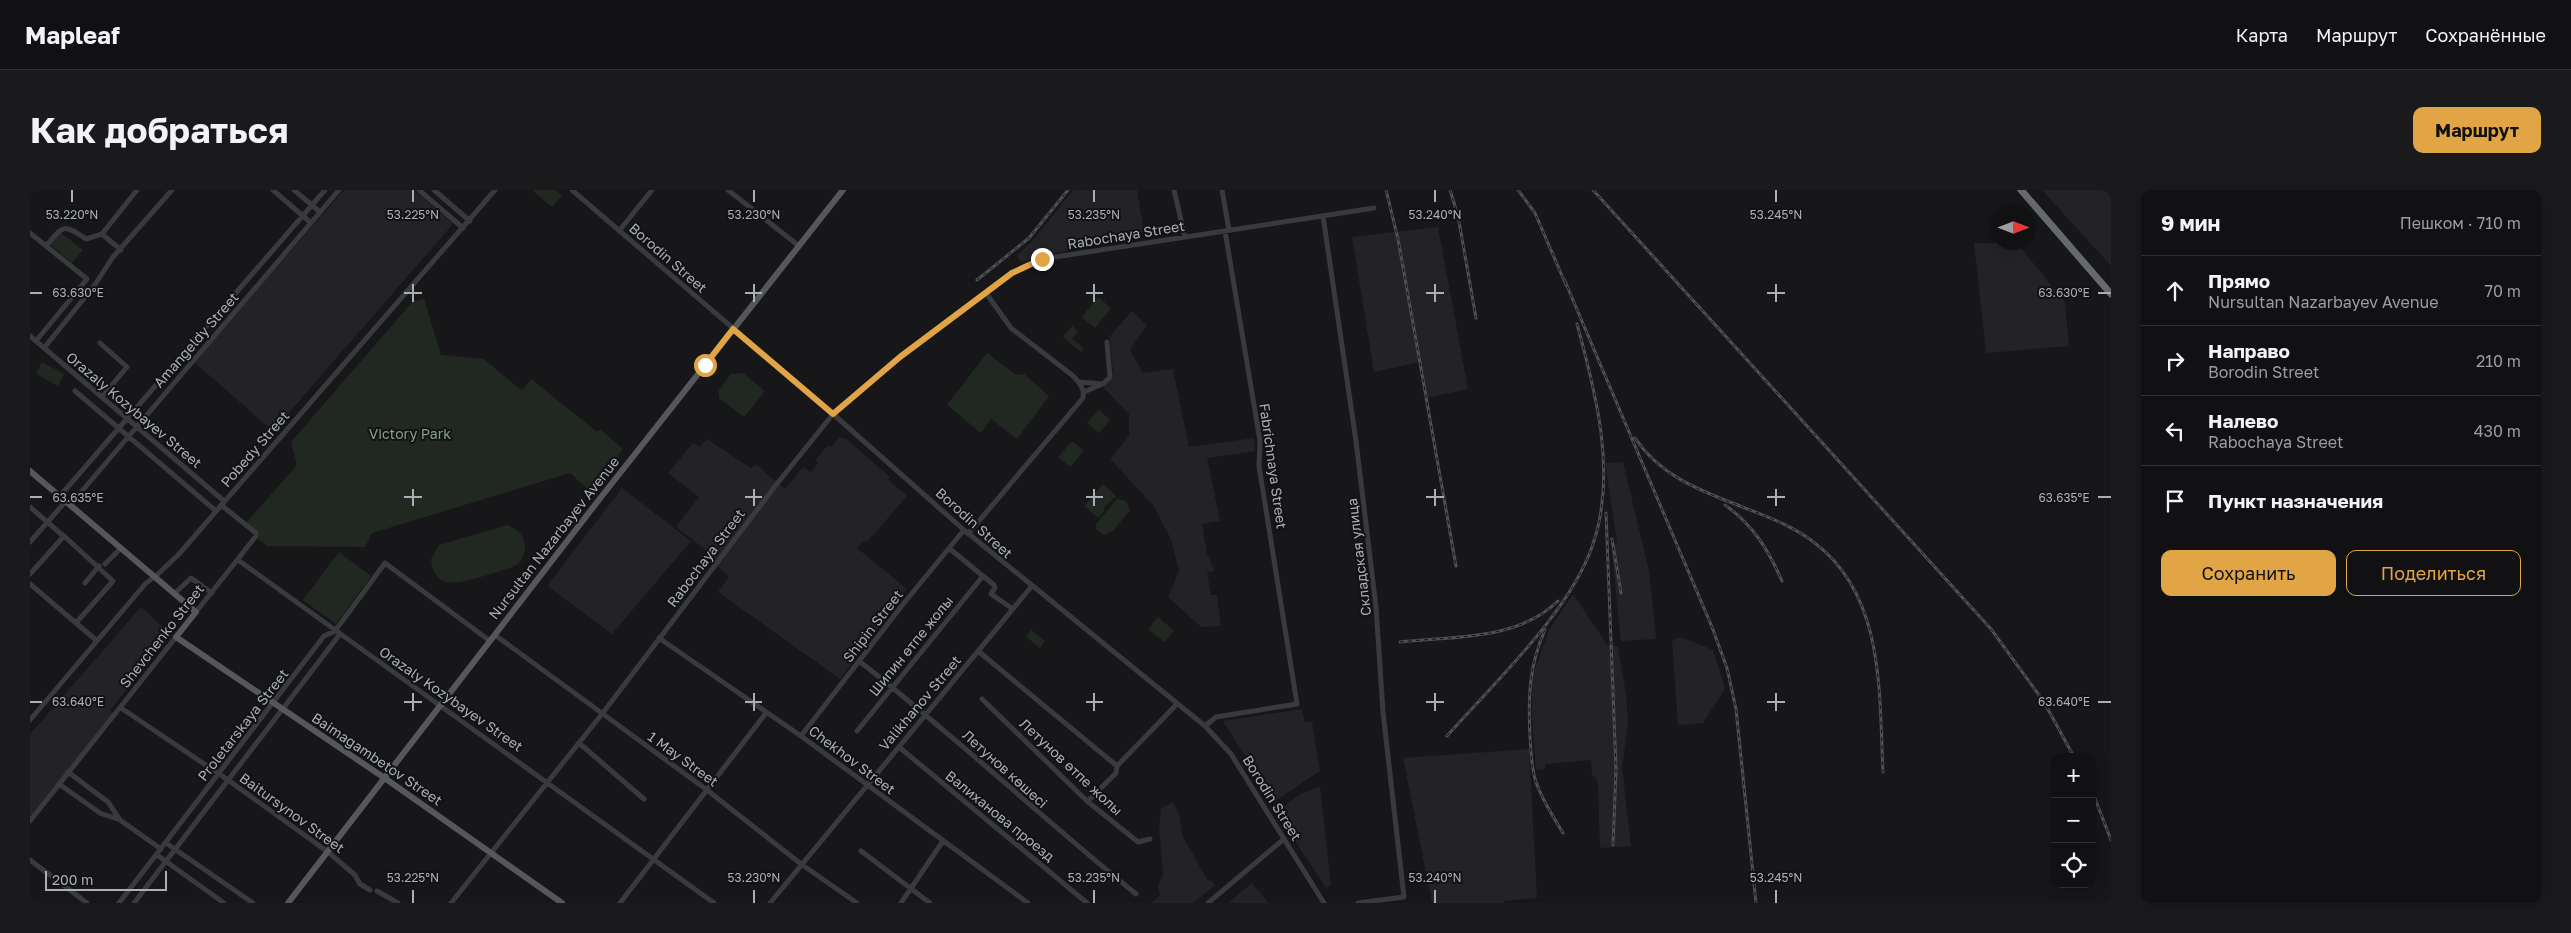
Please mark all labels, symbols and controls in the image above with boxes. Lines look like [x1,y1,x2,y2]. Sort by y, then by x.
text: Mapleaf [25,20,120,49]
text: Карта [2236,24,2288,46]
text: Маршрут [2316,24,2397,46]
text: Сохранённые [2425,24,2546,46]
button: Маршрут [2413,107,2541,153]
text: Как добраться [30,109,288,151]
north arrow [1991,205,2036,250]
text: 53.220°N [46,207,98,222]
text: 53.225°N [387,207,439,222]
text: 53.230°N [728,207,780,222]
text: 53.235°N [1068,207,1120,222]
text: 53.240°N [1408,207,1462,222]
text: 53.245°N [1750,207,1802,222]
text: 9 мин [2161,210,2220,236]
text: Пешком · 710 m [2400,213,2521,233]
street label: Rabochaya Street [1066,217,1186,252]
street label: Borodin Street [626,219,711,296]
route end [1031,248,1054,271]
text: Прямо [2208,269,2270,292]
icon: ahead [2161,277,2189,305]
text: 70 m [2484,281,2521,301]
text: 63.630°E [52,285,104,300]
text: 63.630°E [2038,285,2090,300]
street label: Amangeldy Street [150,289,242,391]
text: Nursultan Nazarbayev Avenue [2208,292,2439,312]
text: Направо [2208,339,2290,362]
icon: right [2161,347,2189,375]
street label: Orazaly Kozybayev Street [63,348,205,471]
text: 210 m [2476,351,2521,371]
route start [694,354,717,377]
text: Borodin Street [2208,362,2319,382]
street label: Fabrichnaya Street [1256,402,1291,530]
street label: Pobedy Street [217,407,292,490]
text: Налево [2208,409,2278,432]
icon: left [2161,417,2189,445]
text: 430 m [2474,421,2521,441]
park label: Victory Park [369,425,451,442]
text: Rabochaya Street [2208,432,2343,452]
street label: Nursultan Nazarbayev Avenue [485,453,622,622]
street label: Borodin Street [932,484,1016,562]
icon: arrive [2161,487,2189,515]
text: Пункт назначения [2208,489,2383,512]
text: 63.635°E [52,490,104,505]
text: 63.635°E [2038,490,2090,505]
street label: Складская улица [1343,497,1374,617]
street label: Rabochaya Street [663,505,748,610]
button: Сохранить [2161,550,2336,596]
button: Поделиться [2346,550,2521,596]
street label: Shevchenko Street [116,580,207,691]
street label: Shipin Street [839,586,906,665]
street label: Шипин өтпе жолы [865,592,956,699]
street label: Orazaly Kozybayev Street [376,642,526,755]
street label: Valikhanov Street [875,652,964,754]
street label: Proletarskaya Street [194,665,292,784]
text: 63.640°E [52,694,104,709]
text: 63.640°E [2038,694,2090,709]
street label: Baimagambetov Street [309,709,446,809]
street label: Летунов өтпе жолы [1017,715,1126,819]
street label: Chekhov Street [806,722,899,798]
street label: Летунов көшесі [959,726,1051,811]
street label: 1 May Street [645,727,722,790]
street label: Borodin Street [1239,752,1305,844]
map controls [2051,753,2096,888]
button: + [2051,753,2096,798]
street label: Валиханова проезд [942,766,1059,865]
street label: Baitursynov Street [237,769,348,856]
button: − [2051,798,2096,843]
button: locate [2051,843,2096,888]
scale bar [45,868,168,891]
text: 53.225°N [387,870,439,885]
text: 53.230°N [728,870,780,885]
text: 53.235°N [1068,870,1120,885]
text: 53.240°N [1408,870,1462,885]
text: 53.245°N [1750,870,1802,885]
text: 200 m [52,871,93,888]

